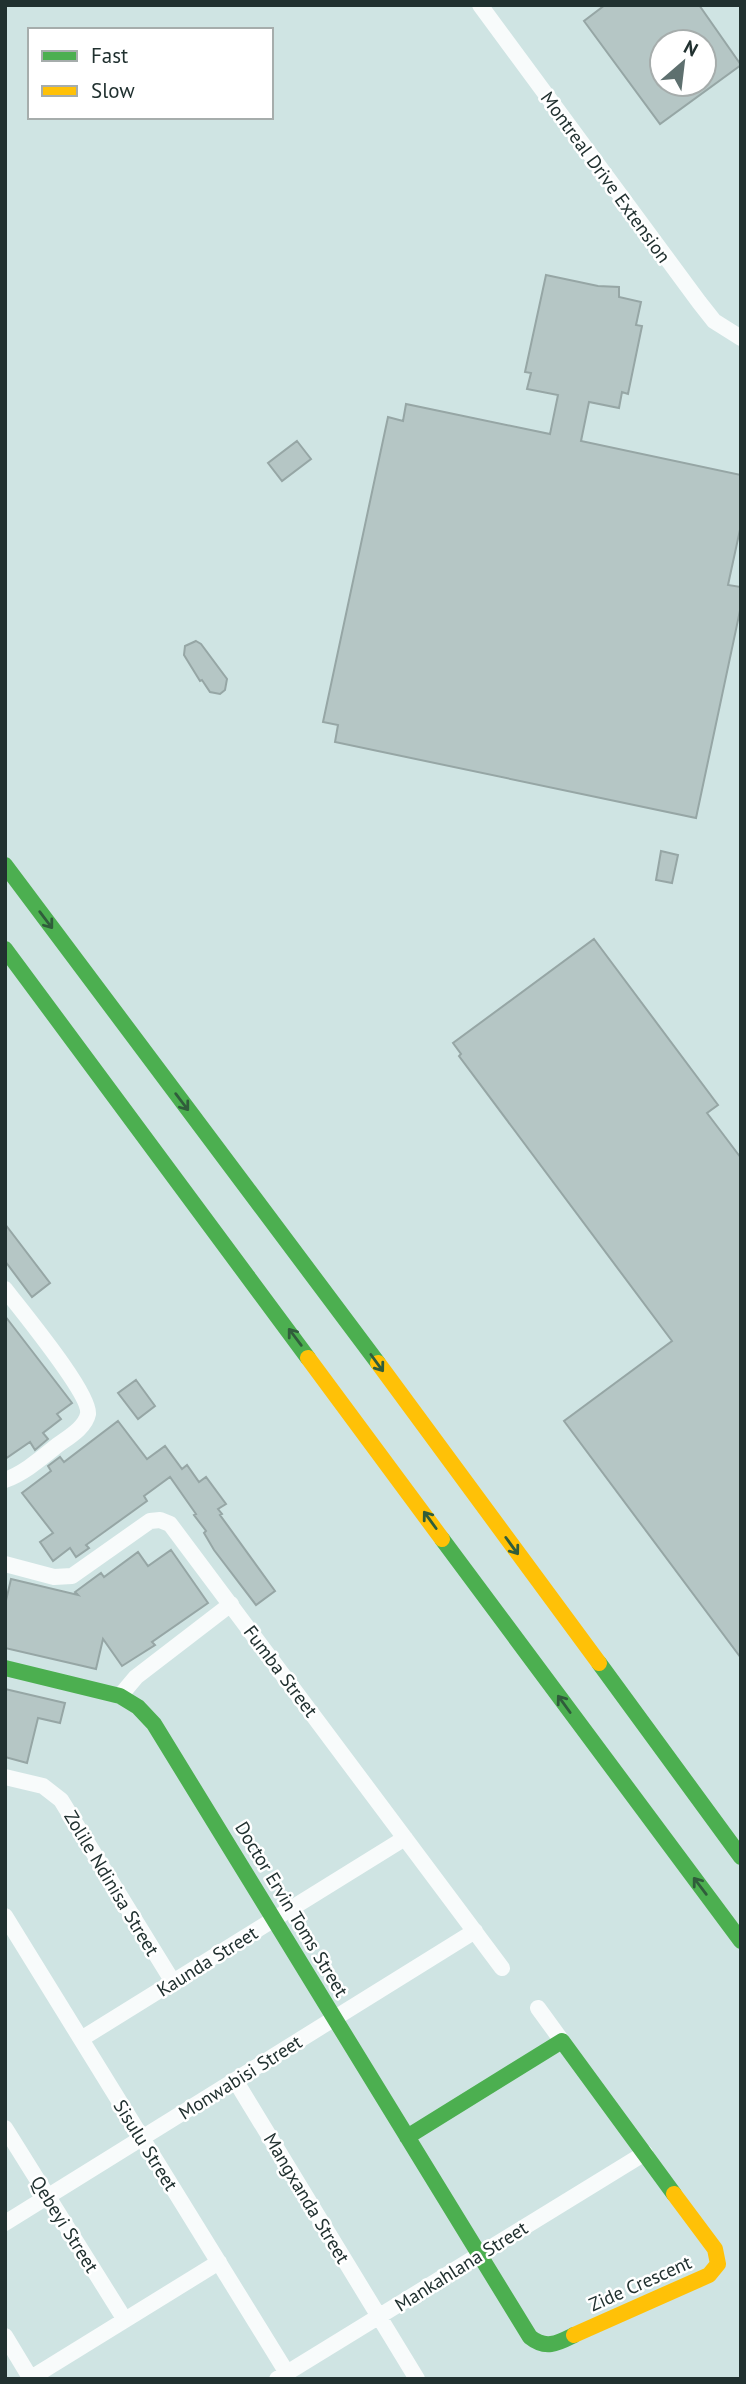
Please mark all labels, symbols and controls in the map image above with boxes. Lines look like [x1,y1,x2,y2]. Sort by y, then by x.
legend [28,28,273,119]
north arrow [648,28,718,98]
text: N [680,34,702,62]
text: Fast [91,42,128,69]
text: Slow [91,77,135,104]
street label: Montreal Drive Extension [536,87,676,267]
one-way arrow [38,910,53,929]
one-way arrow [175,1092,190,1111]
one-way arrow [288,1328,302,1347]
one-way arrow [369,1353,384,1372]
one-way arrow [422,1512,437,1530]
one-way arrow [505,1536,519,1555]
street label: Fumba Street [239,1620,324,1722]
one-way arrow [557,1695,572,1714]
street label: Zolile Ndinisa Street [59,1806,165,1960]
street label: Doctor Ervin Toms Street [230,1817,354,2001]
one-way arrow [693,1877,708,1896]
street label: Kaunda Street [152,1920,262,2001]
street label: Monwabisi Street [174,2029,307,2125]
street label: Sisulu Street [109,2095,184,2195]
street label: Mangxanda Street [259,2128,356,2268]
street label: Qebeyi Street [26,2171,105,2277]
street label: Mankahlana Street [390,2215,532,2316]
street label: Zide Crescent [585,2250,695,2316]

